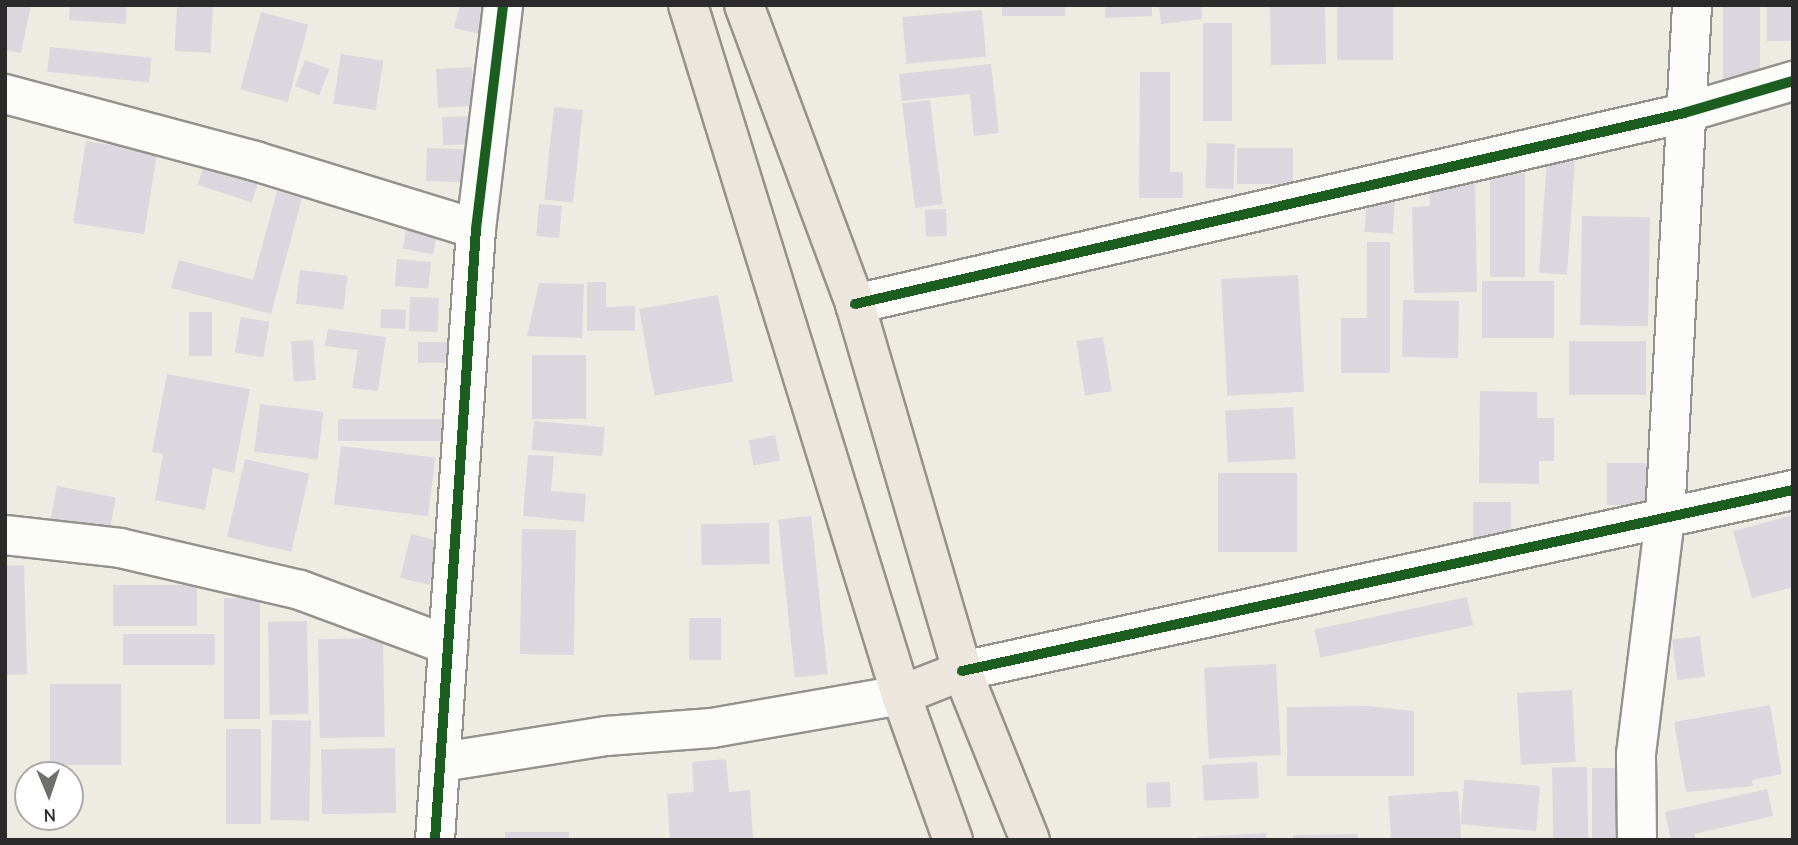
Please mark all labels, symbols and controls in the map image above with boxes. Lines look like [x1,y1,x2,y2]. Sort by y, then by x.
north arrow [14,761,84,831]
text: N [43,804,56,826]

